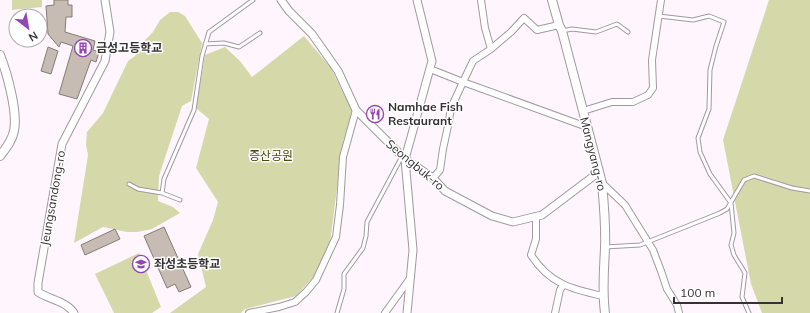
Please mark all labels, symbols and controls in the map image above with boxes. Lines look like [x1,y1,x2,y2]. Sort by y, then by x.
north arrow [8,8,48,48]
text: N [26,28,40,45]
building icon: 금성고등학교 [73,38,93,58]
place label: 금성고등학교 [96,40,162,55]
place label: Namhae Fish Restaurant [388,99,463,128]
restaurant icon: Namhae Fish Restaurant [365,104,385,124]
street label: Mangyang-ro [577,115,610,193]
street label: Seongbuk-ro [383,136,448,193]
park label: 증산공원 [249,148,293,163]
street label: Jeungsandong-ro [37,149,68,247]
school or university icon: 좌성초등학교 [131,254,151,274]
place label: 좌성초등학교 [154,256,220,271]
scale bar [674,279,782,305]
text: 100 m [680,285,715,300]

